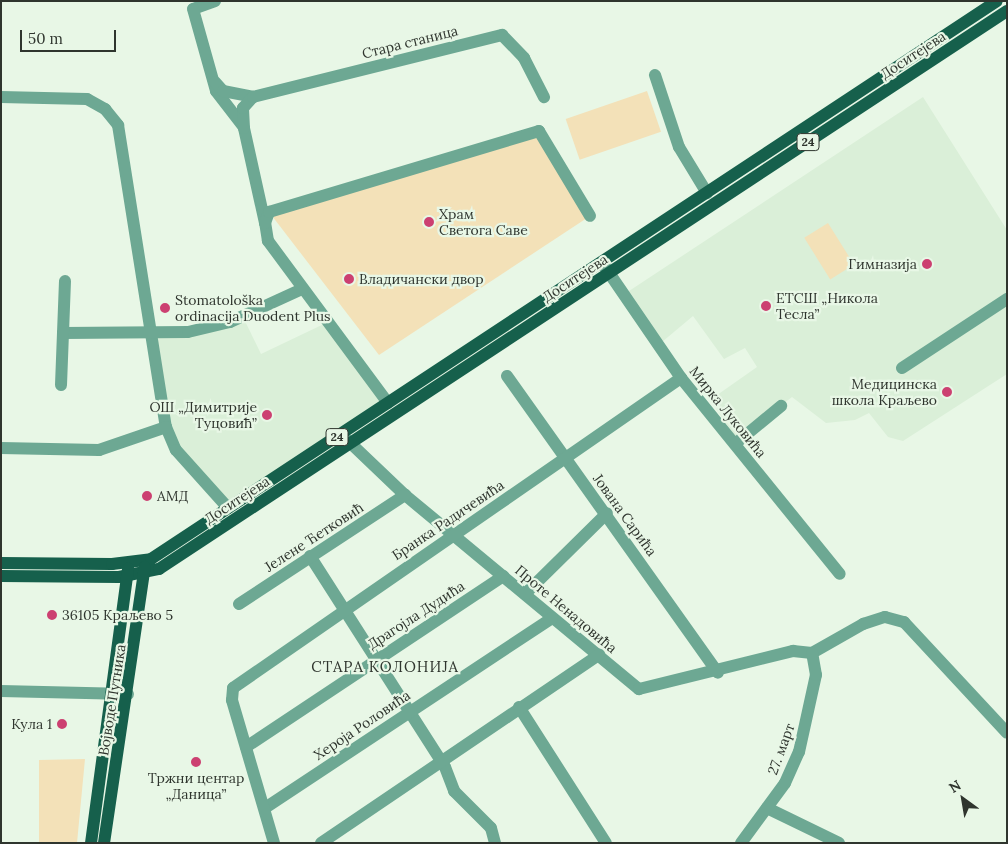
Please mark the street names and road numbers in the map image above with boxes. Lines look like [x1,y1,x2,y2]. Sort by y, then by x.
street label: Стара станица [360,22,460,62]
street label: Доситејева [877,28,949,82]
road number: 24 [796,132,820,152]
street label: Доситејева [539,251,611,305]
street label: Мирка Луковића [686,363,770,461]
road number: 24 [324,428,350,447]
street label: Јована Сарића [590,471,660,559]
street label: Доситејева [201,473,273,527]
street label: Бранка Радичевића [389,476,507,564]
street label: Јелене Ћетковић [262,499,366,575]
street label: Проте Ненадовића [512,562,620,656]
street label: Драгојла Дудића [364,577,468,653]
street label: Војводе Путника [95,643,129,757]
street label: Хероја Роловића [311,687,413,763]
street label: 27. март [764,721,798,777]

